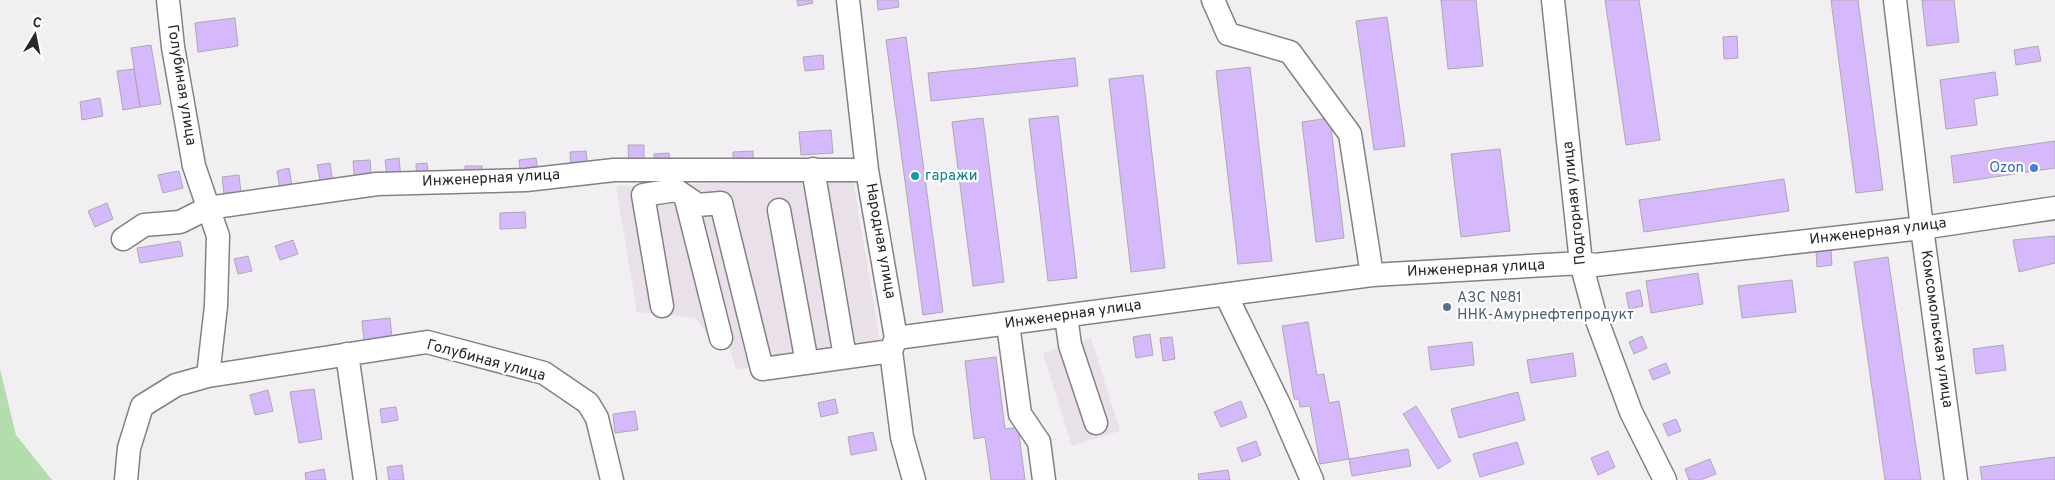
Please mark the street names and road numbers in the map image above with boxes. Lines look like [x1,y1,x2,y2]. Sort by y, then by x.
street label: Голубиная улица [162,23,200,147]
street label: Подгорная улица [1559,140,1591,266]
street label: Инженерная улица [422,166,560,192]
street label: Народная улица [860,182,900,300]
street label: Инженерная улица [1808,214,1948,250]
street label: Комсомольская улица [1916,249,1956,409]
street label: Инженерная улица [1407,256,1545,282]
street label: Инженерная улица [1003,296,1143,334]
street label: Голубиная улица [424,336,548,386]

